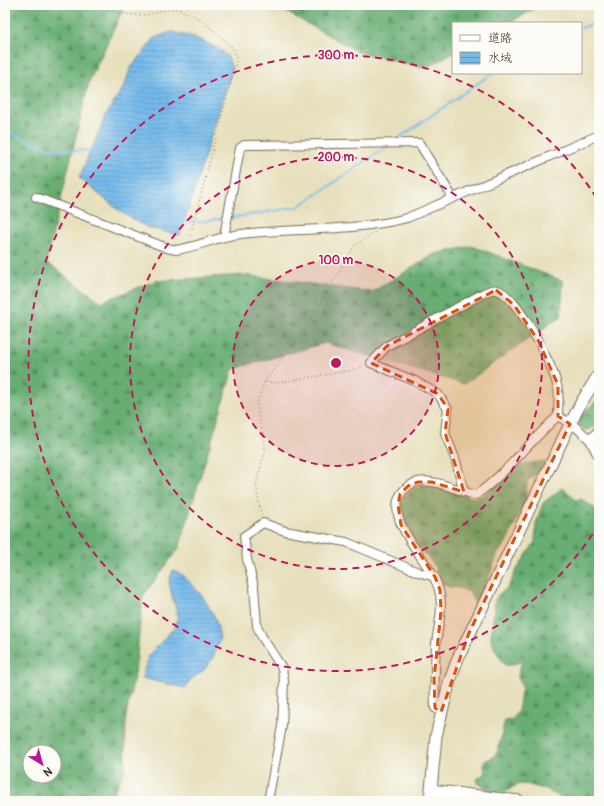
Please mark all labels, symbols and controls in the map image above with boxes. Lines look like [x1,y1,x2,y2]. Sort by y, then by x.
legend [452,22,582,74]
text: 道路 [488,31,512,46]
text: 300 m [318,48,355,63]
text: 水域 [488,51,512,66]
text: 200 m [318,150,355,165]
text: 100 m [319,253,354,268]
centre of rings [329,356,343,370]
north arrow [22,744,62,784]
text: N [40,764,55,779]

